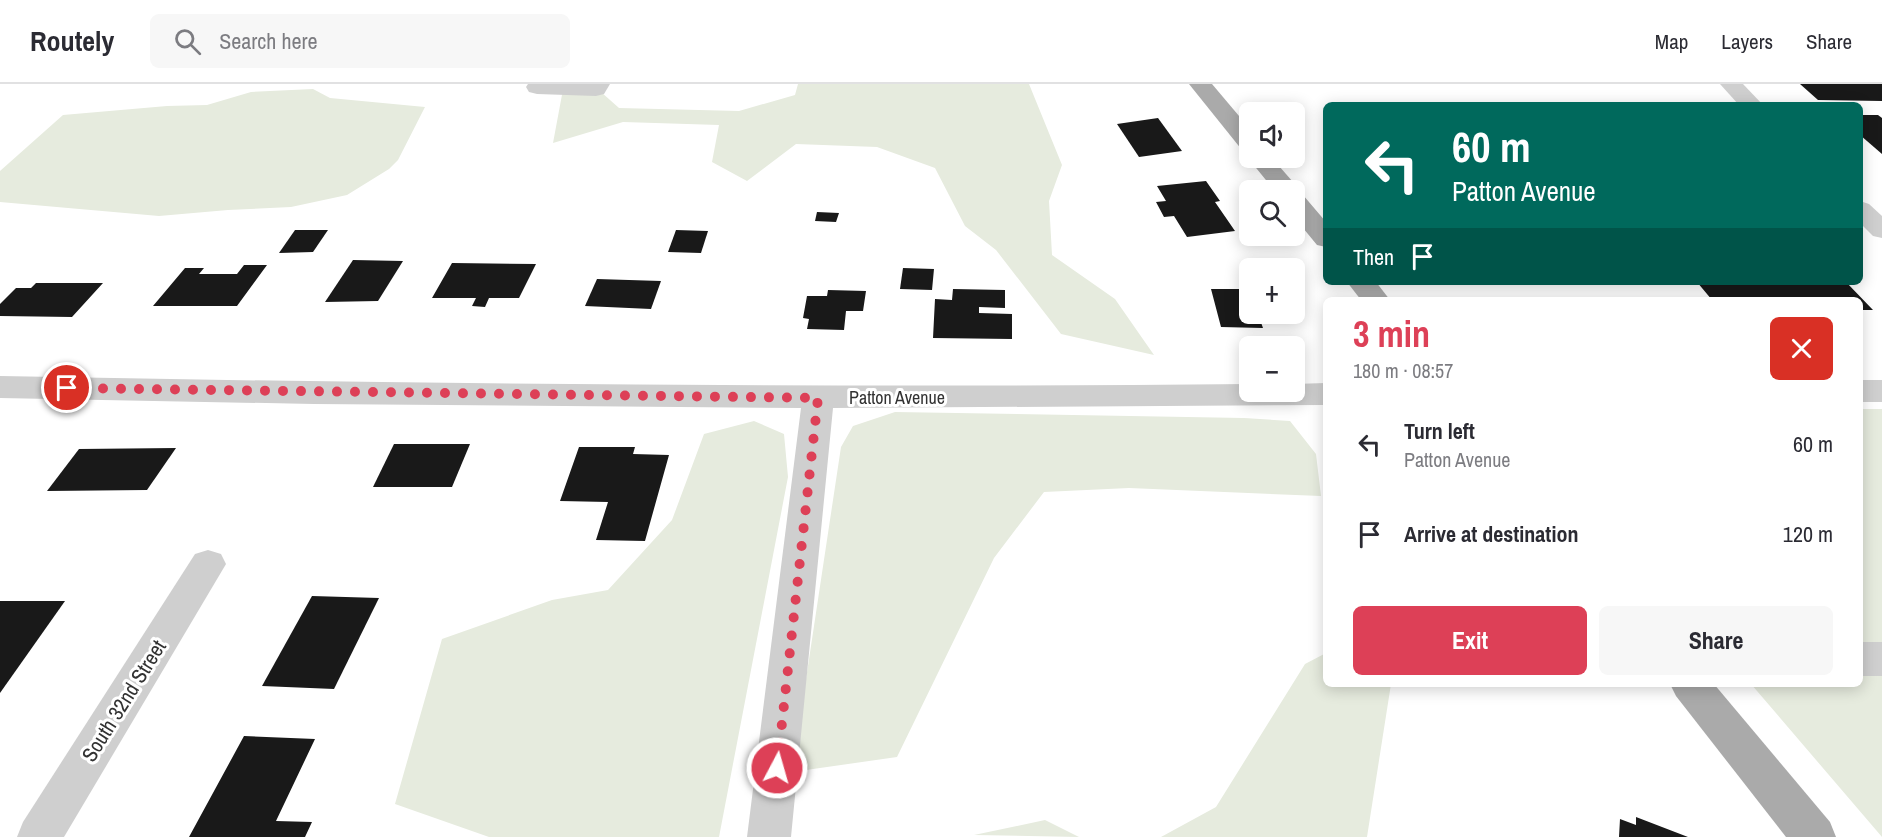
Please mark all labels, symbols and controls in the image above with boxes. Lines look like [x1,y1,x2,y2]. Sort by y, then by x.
search box [150,14,570,68]
text: Routely [30,22,114,60]
icon: search [171,25,204,58]
text: Search here [219,26,317,56]
text: Map [1655,27,1688,56]
text: Layers [1721,27,1773,56]
text: Share [1806,27,1852,56]
map controls [1239,102,1305,402]
button: sound [1239,102,1305,168]
text: 60 m [1452,119,1531,175]
icon: left [1353,126,1431,204]
text: Patton Avenue [1452,173,1596,209]
button: search [1239,180,1305,246]
icon: arrive [1406,240,1439,273]
text: Then [1353,242,1394,272]
button: + [1239,258,1305,324]
text: 3 min [1353,310,1430,358]
button: close [1770,317,1833,380]
button: − [1239,336,1305,402]
text: 180 m · 08:57 [1353,357,1453,384]
pin [41,362,92,413]
icon: arrive [50,371,83,404]
street label: Patton Avenue [849,385,945,410]
text: Turn left [1404,416,1475,446]
icon: left [1353,428,1386,461]
text: 60 m [1793,429,1833,459]
text: Patton Avenue [1404,446,1510,473]
icon: arrive [1353,518,1386,551]
text: Arrive at destination [1404,519,1578,549]
text: 120 m [1783,519,1833,549]
button: Exit [1353,606,1587,675]
button: Share [1599,606,1833,675]
street label: South 32nd Street [74,634,173,767]
position arrow [745,736,809,800]

